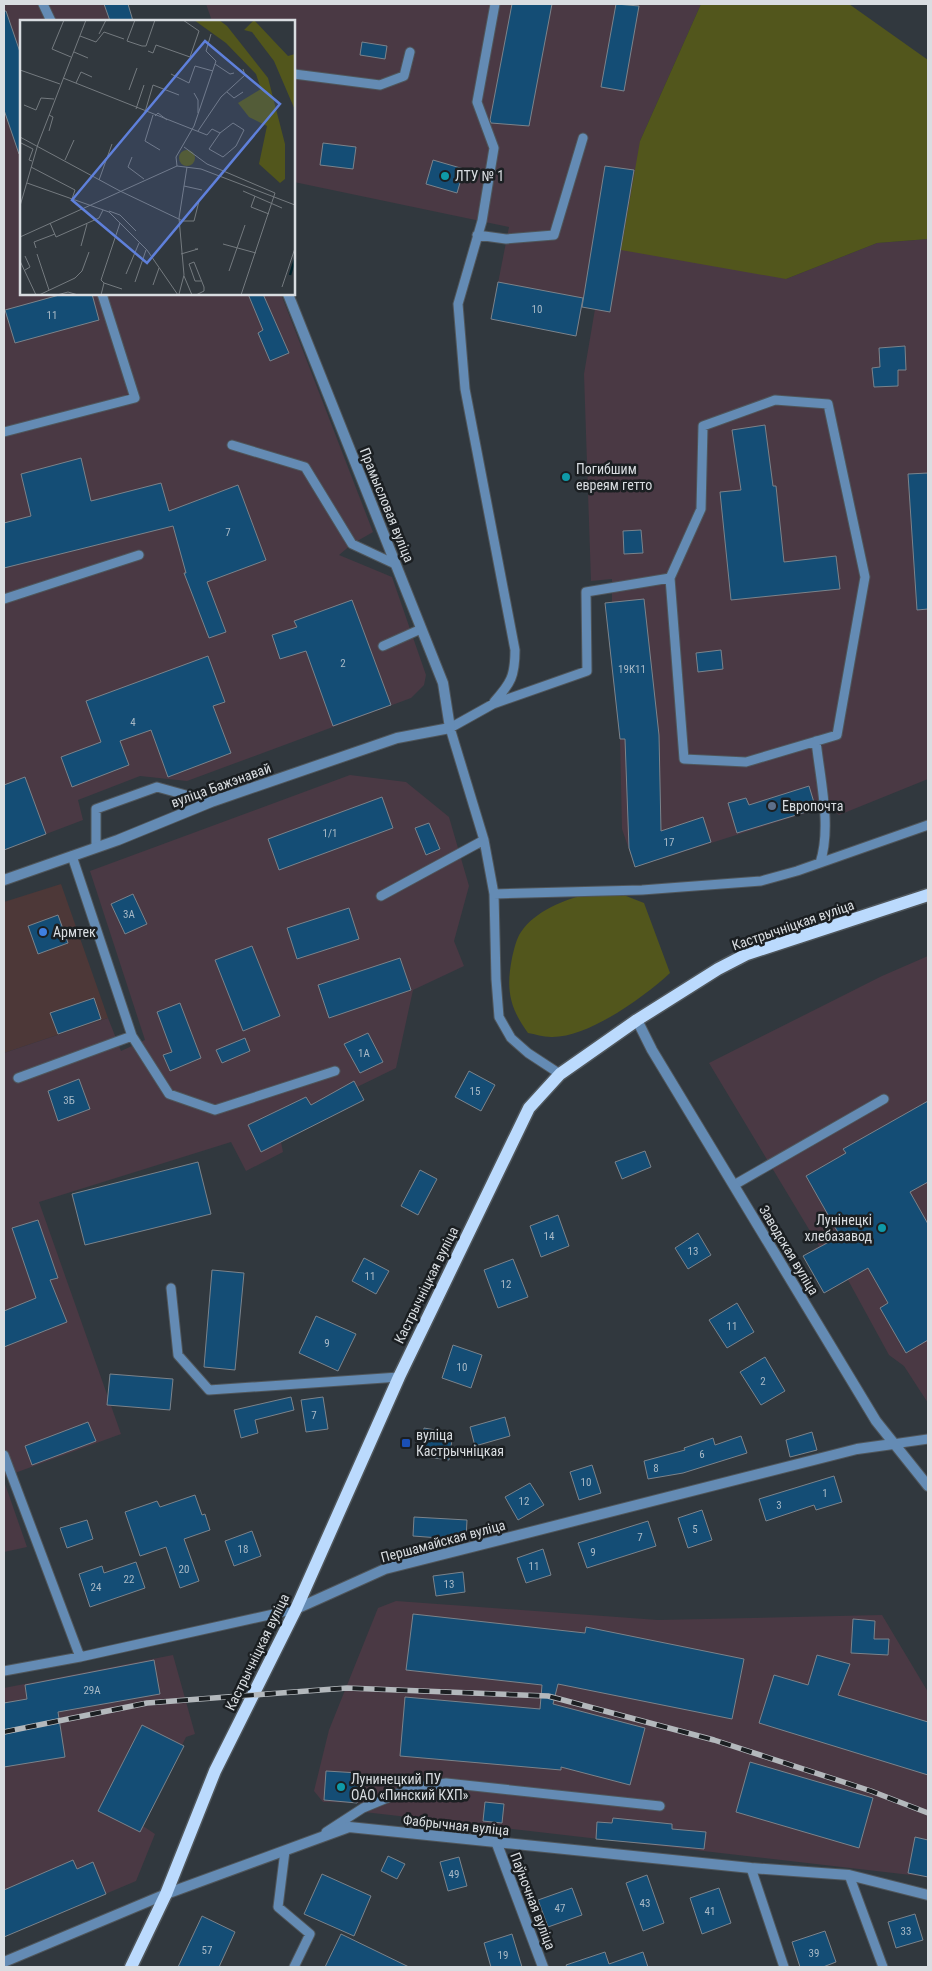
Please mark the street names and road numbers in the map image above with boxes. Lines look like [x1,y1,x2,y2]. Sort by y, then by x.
street label: Прамысловая вуліца [357,445,417,565]
street label: вуліца Бажэнавай [169,759,273,811]
street label: Кастрычніцкая вуліца [730,897,856,953]
street label: Заводская вуліца [756,1202,822,1298]
street label: Кастрычніцкая вуліца [391,1224,461,1346]
street label: Першамайская вуліца [379,1517,507,1565]
street label: Кастрычніцкая вуліца [222,1591,292,1713]
street label: Фабрычная вуліца [402,1811,510,1839]
street label: Паўночная вуліца [507,1850,559,1952]

